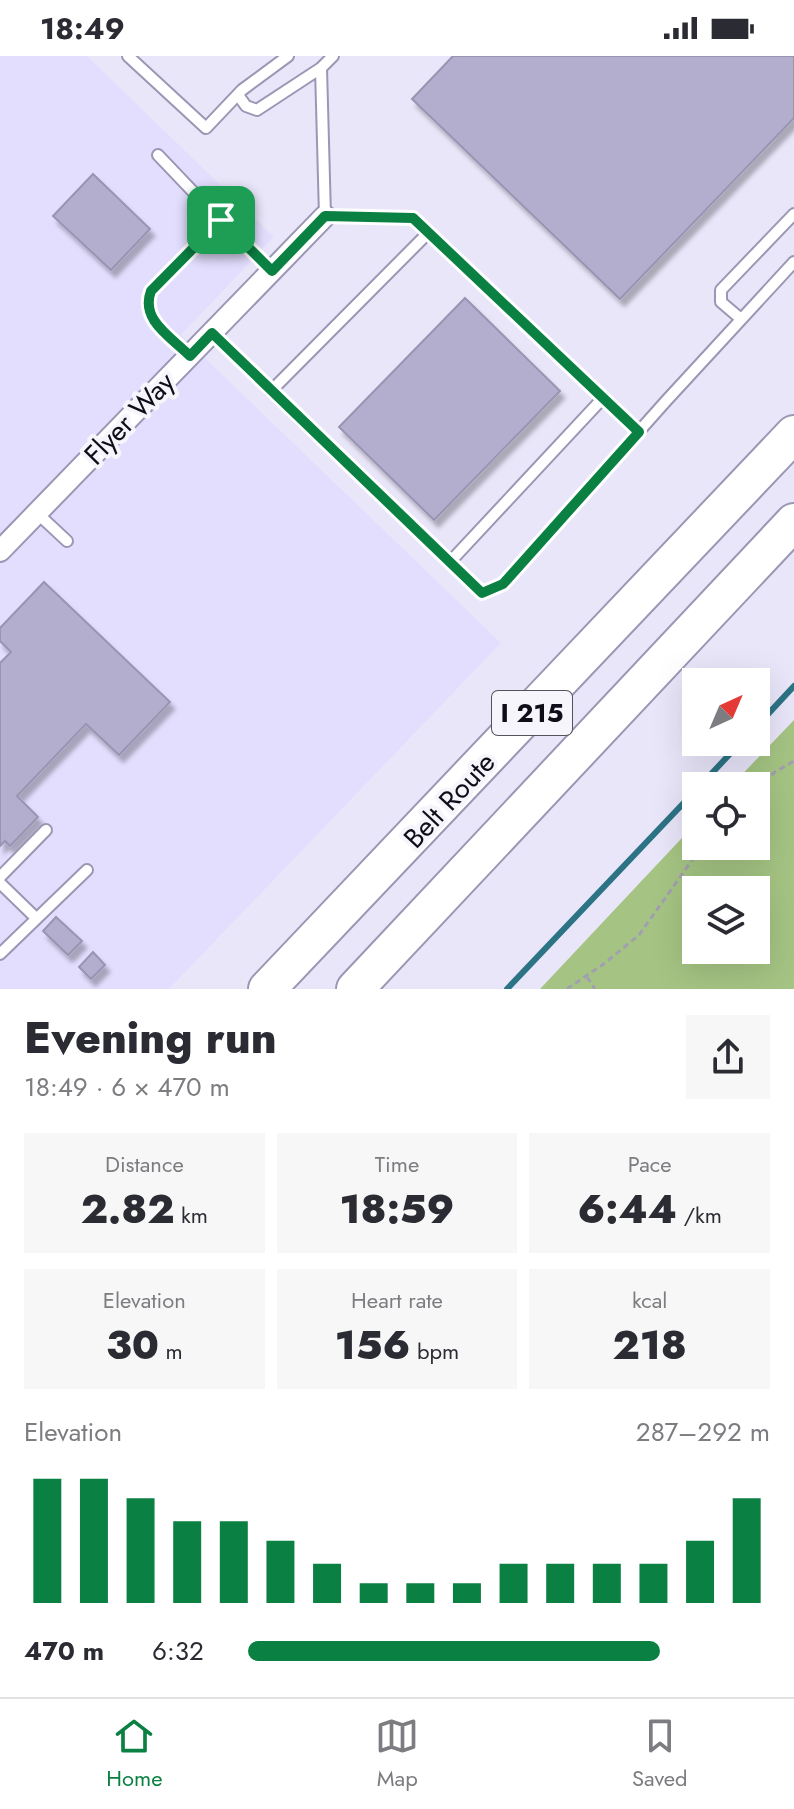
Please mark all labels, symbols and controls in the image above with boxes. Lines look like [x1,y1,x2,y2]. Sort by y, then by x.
text: 18:49 [40,7,125,50]
pin [187,186,255,254]
icon: arrive [199,198,243,242]
street label: Flyer Way [75,362,185,474]
north arrow [682,668,770,756]
map controls [682,668,770,964]
road number: I 215 [492,691,572,735]
street label: Belt Route [394,743,505,858]
button: locate [682,772,770,860]
button: layers [682,876,770,964]
text: Evening run [24,1006,277,1070]
button: share [686,1015,770,1099]
text: 18:49 · 6 × 470 m [24,1068,230,1106]
text: Distance [105,1148,184,1180]
text: Time [375,1148,419,1180]
text: Pace [628,1148,672,1180]
text: 2.82 [81,1180,174,1238]
text: 18:59 [340,1180,454,1238]
text: 6:44 [577,1180,677,1238]
text: km [174,1199,208,1231]
text: /km [677,1199,722,1231]
text: Elevation [103,1284,186,1316]
text: Heart rate [351,1284,443,1316]
text: kcal [632,1284,667,1316]
text: 30 [106,1316,159,1374]
text: 156 [335,1316,410,1374]
text: 218 [612,1316,687,1374]
text: m [159,1335,183,1367]
text: bpm [410,1335,459,1367]
text: Elevation [24,1413,122,1451]
text: 287–292 m [636,1413,770,1451]
text: 470 m [24,1632,104,1670]
text: 6:32 [152,1632,204,1670]
tab: Home [106,1714,163,1794]
tab: Map [375,1714,419,1794]
tab: Saved [632,1714,688,1794]

